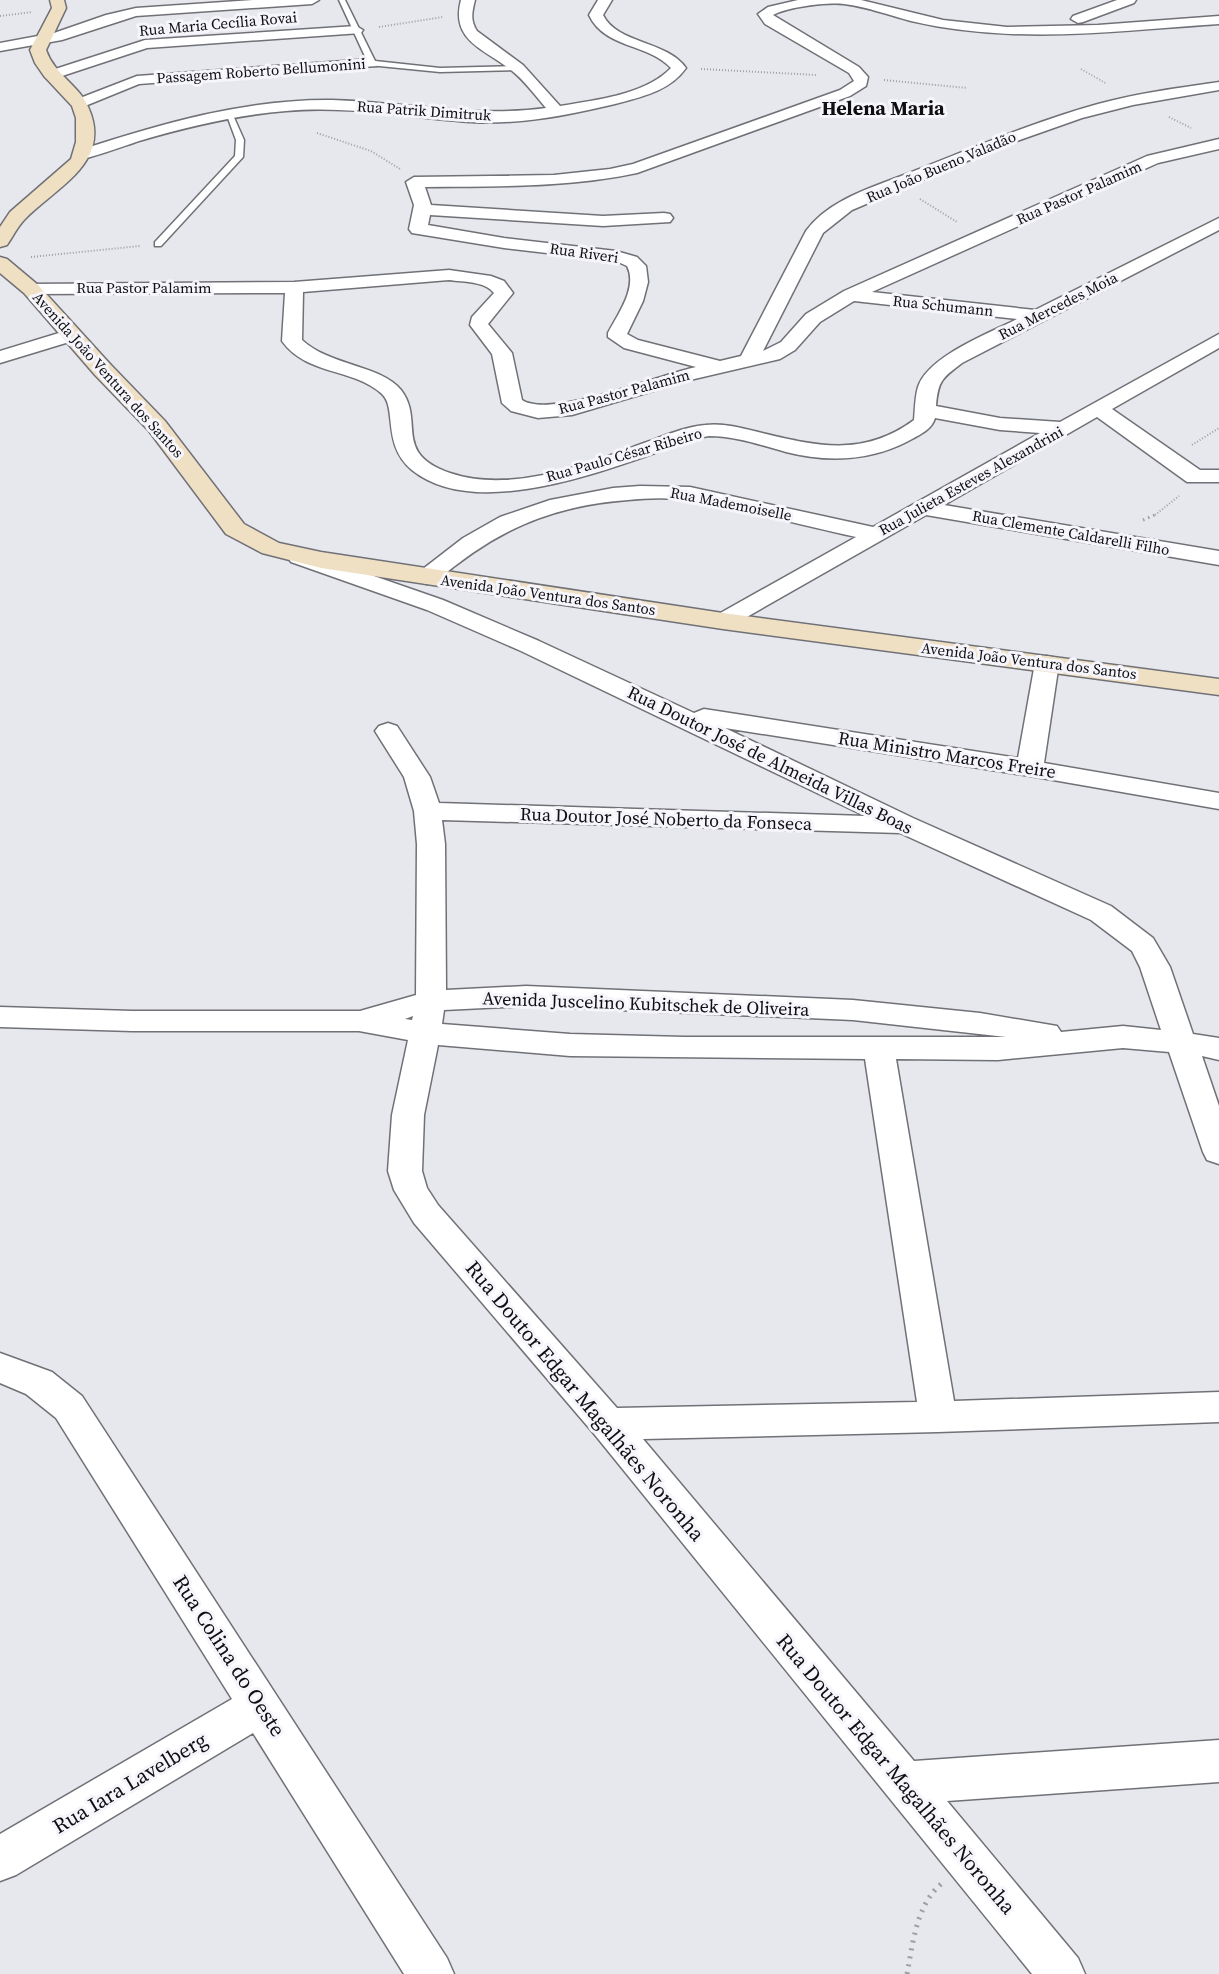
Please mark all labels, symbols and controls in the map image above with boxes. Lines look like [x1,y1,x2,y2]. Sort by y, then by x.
street label: Rua Maria Cecília Rovai [138,6,298,41]
street label: Passagem Roberto Bellumonini [156,53,366,88]
district label: Helena Maria [821,94,945,122]
street label: Rua Patrik Dimitruk [356,95,493,126]
street label: Rua João Bueno Valadão [863,125,1019,208]
street label: Rua Pastor Palamim [1013,155,1145,230]
street label: Rua Riveri [548,237,620,268]
street label: Rua Mercedes Moia [995,266,1121,345]
street label: Rua Pastor Palamim [76,277,212,298]
street label: Avenida João Ventura dos Santos [28,287,189,462]
street label: Rua Schumann [892,290,995,321]
street label: Rua Pastor Palamim [556,364,692,419]
street label: Rua Julieta Esteves Alexandrini [875,421,1067,540]
street label: Rua Paulo César Ribeiro [543,422,704,487]
street label: Rua Mademoiselle [669,481,794,526]
street label: Rua Clemente Caldarelli Filho [971,505,1171,560]
street label: Avenida João Ventura dos Santos [439,569,657,620]
street label: Avenida João Ventura dos Santos [920,637,1138,684]
street label: Rua Doutor José de Almeida Villas Boas [623,679,917,840]
street label: Rua Ministro Marcos Freire [836,725,1058,784]
street label: Rua Doutor José Noberto da Fonseca [520,801,813,836]
street label: Avenida Juscelino Kubitschek de Oliveira [482,985,811,1022]
street label: Rua Doutor Edgar Magalhães Noronha [459,1254,712,1548]
street label: Rua Colina do Oeste [166,1569,293,1742]
street label: Rua Doutor Edgar Magalhães Noronha [770,1627,1023,1921]
street label: Rua Iara Lavelberg [47,1725,213,1840]

